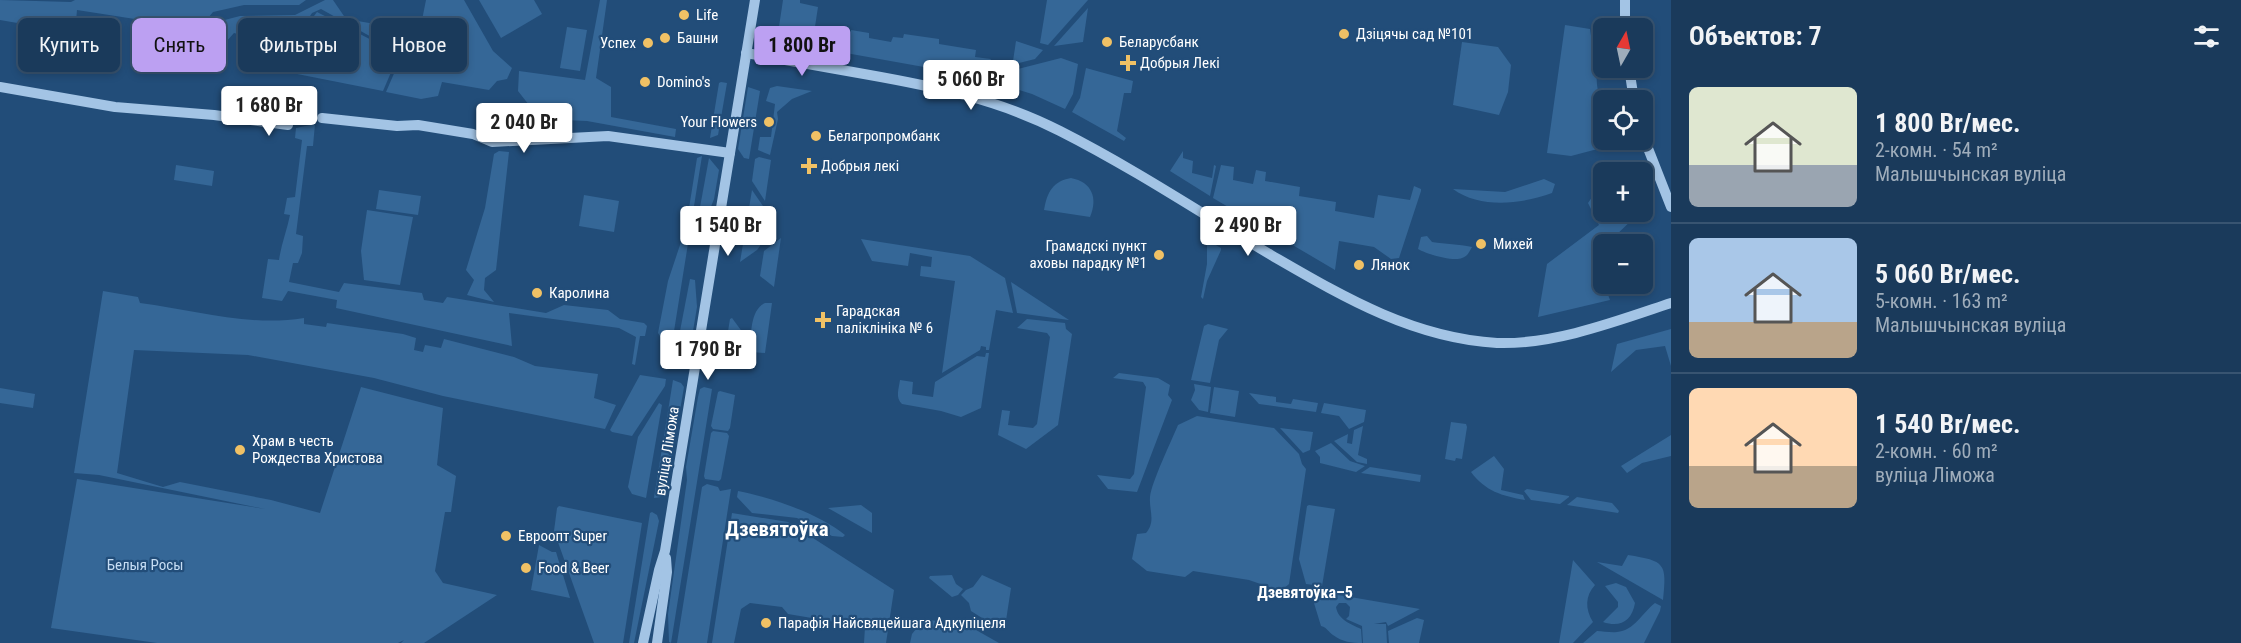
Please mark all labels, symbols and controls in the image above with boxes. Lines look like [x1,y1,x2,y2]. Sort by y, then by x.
place label: Life [696,6,718,24]
marker: Life [677,8,691,22]
chip: Купить [18,18,120,72]
chip: Снять [132,18,226,72]
chip: Фильтры [238,18,359,72]
chip: Новое [371,18,467,72]
north arrow [1593,18,1653,78]
map controls [1593,18,1653,294]
icon: filters [2190,20,2223,53]
text: Объектов: 7 [1689,21,1822,51]
place label: Дзіцячы сад №101 [1356,25,1473,43]
pin: 1 800 Br [740,26,864,77]
marker: Дзіцячы сад №101 [1337,27,1351,41]
place label: Башни [677,29,718,47]
marker: Башни [658,31,672,45]
text: 1 800 Br [768,33,836,57]
place label: Беларусбанк [1119,33,1199,51]
place label: Успех [600,34,636,52]
marker: Беларусбанк [1100,35,1114,49]
marker: Успех [641,36,655,50]
place label: Добрыя Лекі [1140,54,1220,72]
marker: Добрыя Лекі [1121,56,1135,70]
pin: 5 060 Br [909,60,1033,111]
text: 5 060 Br [937,67,1005,91]
place label: Domino's [657,73,711,91]
marker: Domino's [638,75,652,89]
pin: 1 680 Br [207,86,331,137]
button: locate [1593,90,1653,150]
text: 1 680 Br [235,93,303,117]
pin: 2 040 Br [462,103,586,154]
text: 1 800 Br/мес. [1875,108,2021,138]
text: 2 040 Br [490,110,558,134]
icon: home [1737,111,1809,183]
place label: Your Flowers [680,113,757,131]
marker: Your Flowers [762,115,776,129]
place label: Белагропромбанк [828,127,940,145]
marker: Белагропромбанк [809,129,823,143]
text: 2-комн. · 54 m² [1875,138,1998,162]
place label: Добрыя лекі [821,157,899,175]
marker: Добрыя лекі [802,159,816,173]
button: + [1593,162,1653,222]
text: Малышчынская вуліца [1875,162,2066,186]
pin: 1 540 Br [666,206,790,257]
pin: 2 490 Br [1186,206,1310,257]
text: 1 540 Br [694,213,762,237]
text: 2 490 Br [1214,213,1282,237]
button: − [1593,234,1653,294]
place label: Михей [1493,235,1533,253]
place label: Грамадскі пункт аховы парадку №1 [1030,237,1147,272]
marker: Михей [1474,237,1488,251]
marker: Грамадскі пункт аховы парадку №1 [1152,248,1166,262]
place label: Лянок [1371,256,1410,274]
marker: Лянок [1352,258,1366,272]
text: 5 060 Br/мес. [1875,259,2021,289]
icon: home [1737,262,1809,334]
place label: Каролина [549,284,610,302]
marker: Каролина [530,286,544,300]
text: 5-комн. · 163 m² [1875,289,2008,313]
place label: Гарадская паліклініка № 6 [836,302,933,337]
marker: Гарадская паліклініка № 6 [814,311,832,329]
text: Малышчынская вуліца [1875,313,2066,337]
pin: 1 790 Br [646,330,770,381]
text: 1 790 Br [674,337,742,361]
street label: вуліца Ліможа [651,405,683,497]
text: 1 540 Br/мес. [1875,409,2021,439]
icon: home [1737,412,1809,484]
place label: Храм в честь Рождества Христова [252,432,383,467]
text: 2-комн. · 60 m² [1875,439,1998,463]
marker: Храм в честь Рождества Христова [233,443,247,457]
text: вуліца Ліможа [1875,463,1995,487]
district label: Дзевятоўка [725,517,829,541]
place label: Евроопт Super [518,527,607,545]
marker: Евроопт Super [499,529,513,543]
park label: Белыя Росы [107,556,183,574]
place label: Food & Beer [538,559,610,577]
marker: Food & Beer [519,561,533,575]
district label: Дзевятоўка–5 [1257,583,1353,602]
place label: Парафія Найсвяцейшага Адкупіцеля [778,614,1006,632]
marker: Парафія Найсвяцейшага Адкупіцеля [759,616,773,630]

